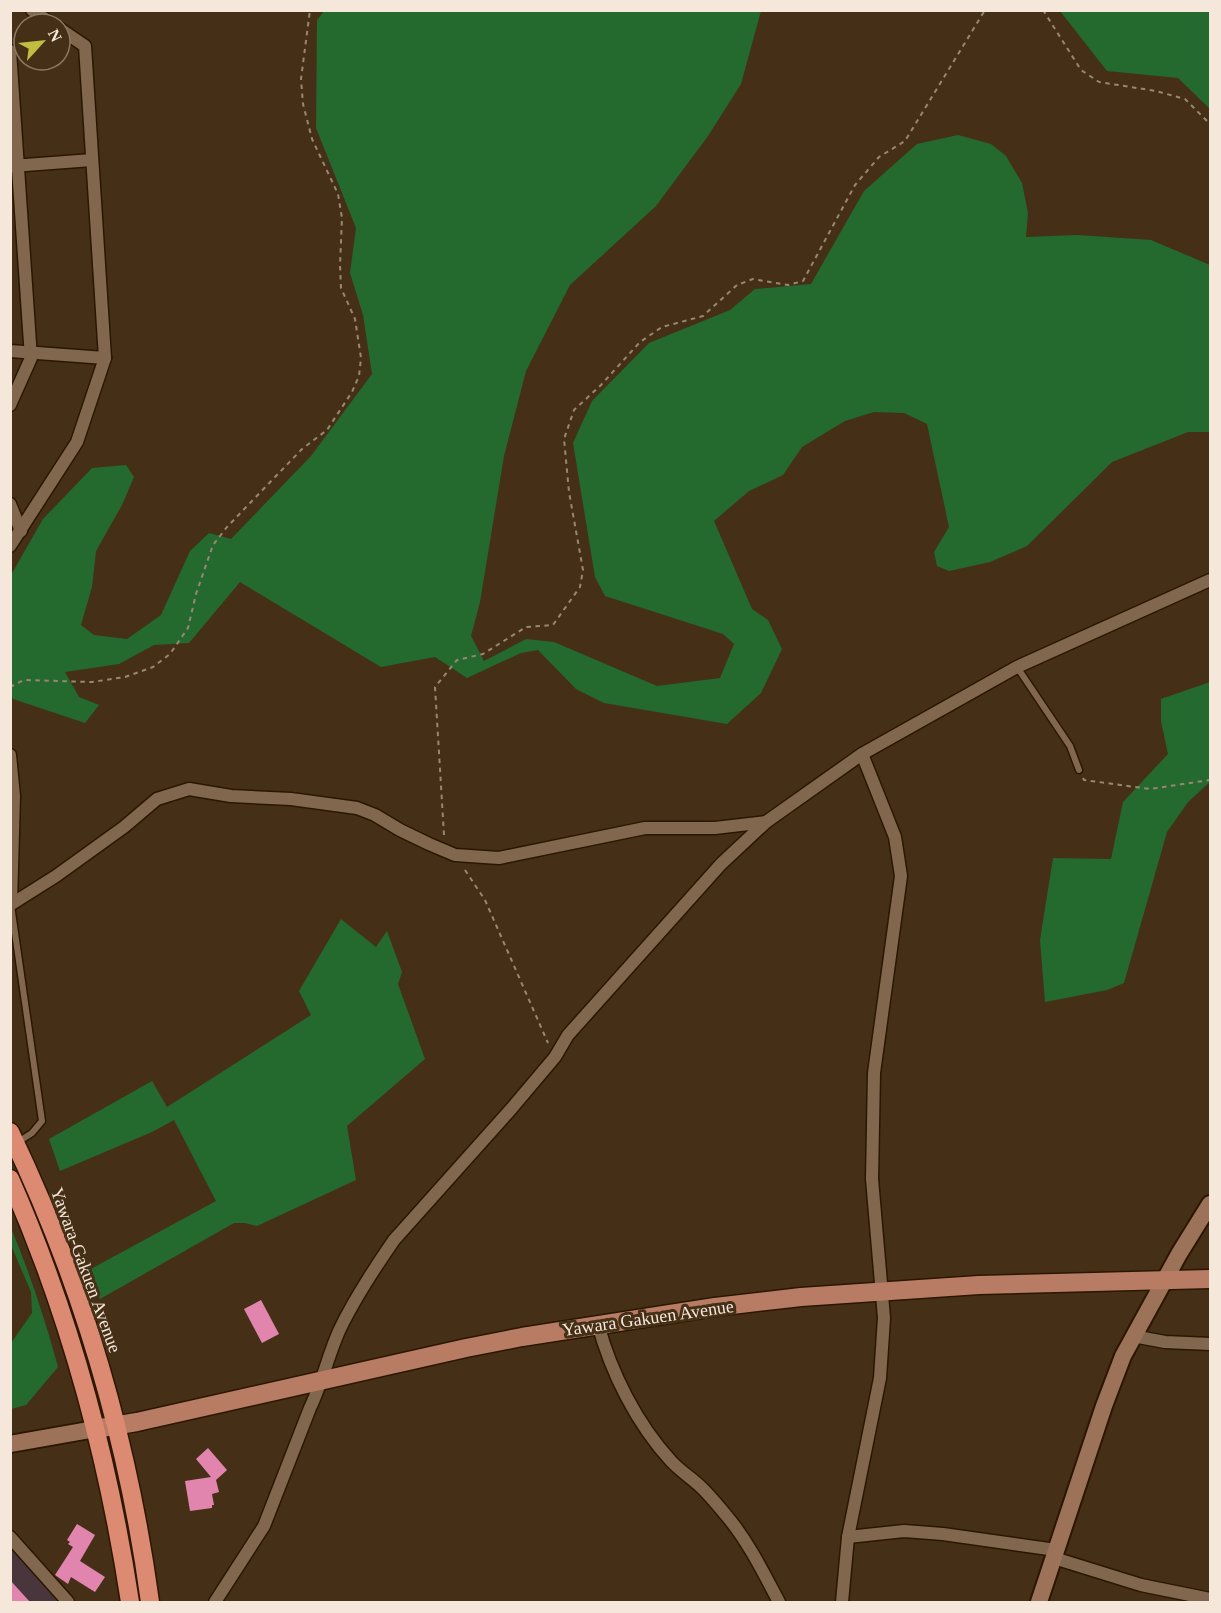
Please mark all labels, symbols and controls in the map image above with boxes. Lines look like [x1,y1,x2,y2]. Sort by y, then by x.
north arrow [12,12,72,72]
text: N [45,26,65,45]
street label: Yawara-Gakuen Avenue [47,1185,125,1355]
street label: Yawara Gakuen Avenue [561,1296,735,1340]

